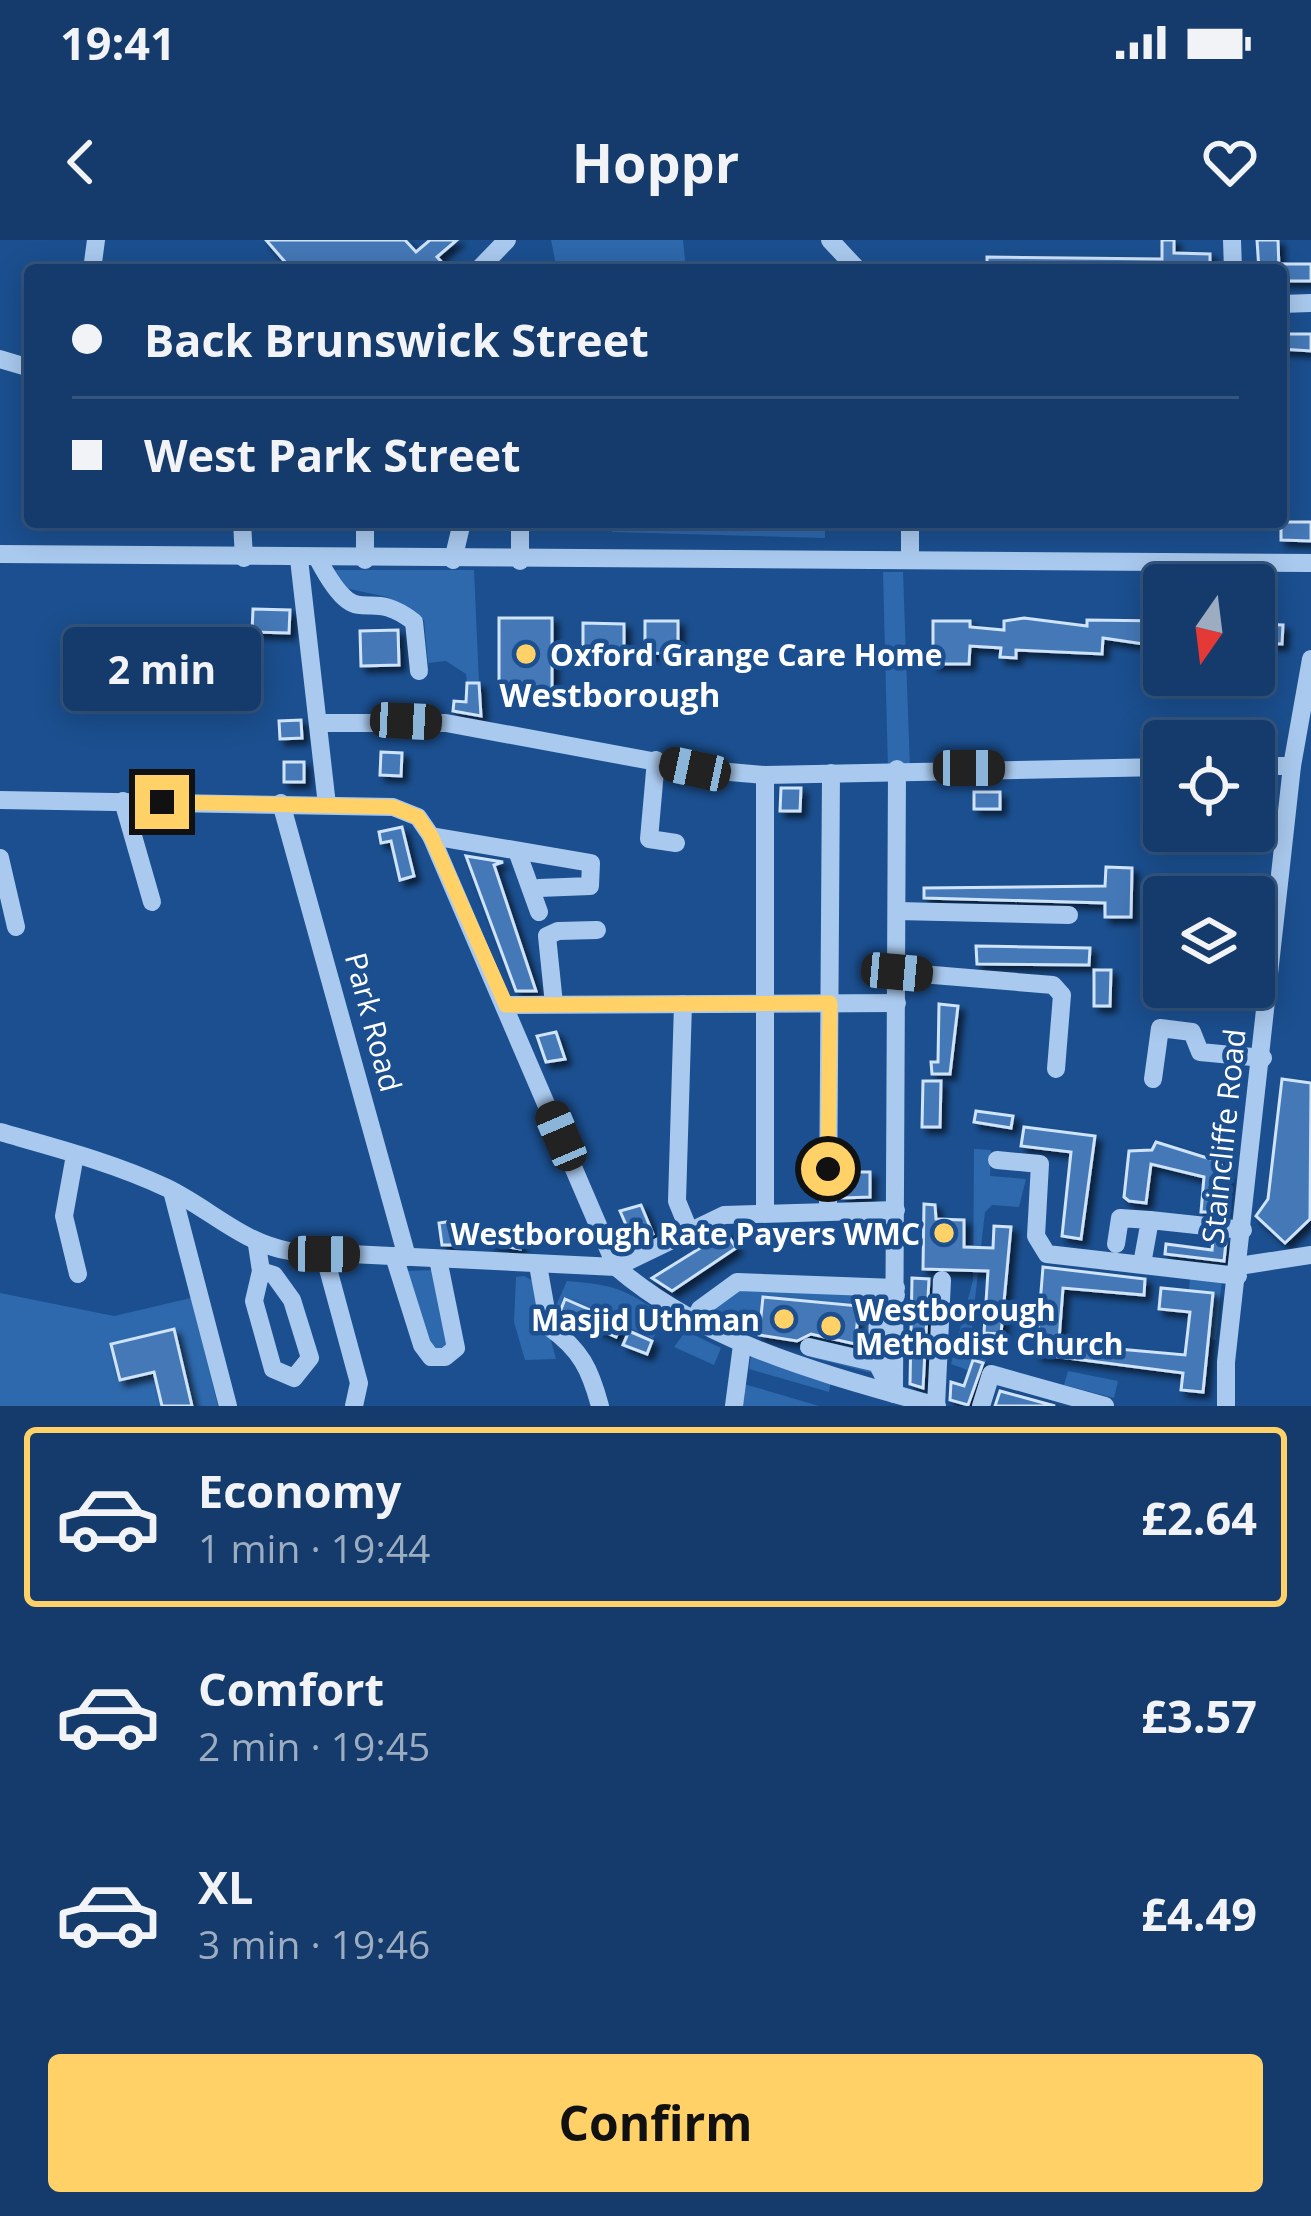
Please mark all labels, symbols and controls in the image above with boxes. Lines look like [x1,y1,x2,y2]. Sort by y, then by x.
text: 19:41 [60,12,176,73]
text: Hoppr [572,125,739,199]
icon: back [48,129,114,195]
icon: heart [1197,129,1263,195]
text: Back Brunswick Street [144,309,649,370]
text: West Park Street [144,424,521,485]
north arrow [1143,564,1275,696]
map controls [1143,564,1275,1008]
callout: 2 min [63,628,261,712]
place label: Oxford Grange Care Home [550,634,943,675]
marker: Oxford Grange Care Home [513,641,539,667]
text: 2 min [108,642,216,695]
district label: Westborough [500,672,720,717]
car [369,701,443,741]
button: locate [1143,720,1275,852]
car [656,744,734,794]
car [933,750,1005,786]
route end [135,775,189,829]
button: layers [1143,876,1275,1008]
street label: Park Road [336,948,412,1096]
car [860,951,934,993]
street label: Staincliffe Road [1191,1027,1255,1245]
car [530,1096,592,1176]
route start [801,1142,855,1196]
place label: Westborough Rate Payers WMC [450,1213,920,1254]
marker: Westborough Rate Payers WMC [931,1220,957,1246]
car [288,1235,360,1273]
place label: Westborough Methodist Church [855,1289,1124,1364]
place label: Masjid Uthman [531,1299,760,1340]
marker: Masjid Uthman [771,1306,797,1332]
marker: Westborough Methodist Church [818,1313,844,1339]
text: Economy [198,1460,401,1521]
icon: car [54,1463,162,1571]
text: £2.64 [1141,1487,1257,1548]
text: 1 min · 19:44 [198,1521,430,1574]
text: Comfort [198,1658,384,1719]
icon: car [54,1661,162,1769]
text: £3.57 [1141,1685,1257,1746]
text: 2 min · 19:45 [198,1719,430,1772]
text: XL [198,1856,253,1917]
icon: car [54,1859,162,1967]
text: £4.49 [1141,1883,1257,1944]
text: 3 min · 19:46 [198,1917,430,1970]
button: Confirm [48,2054,1263,2192]

